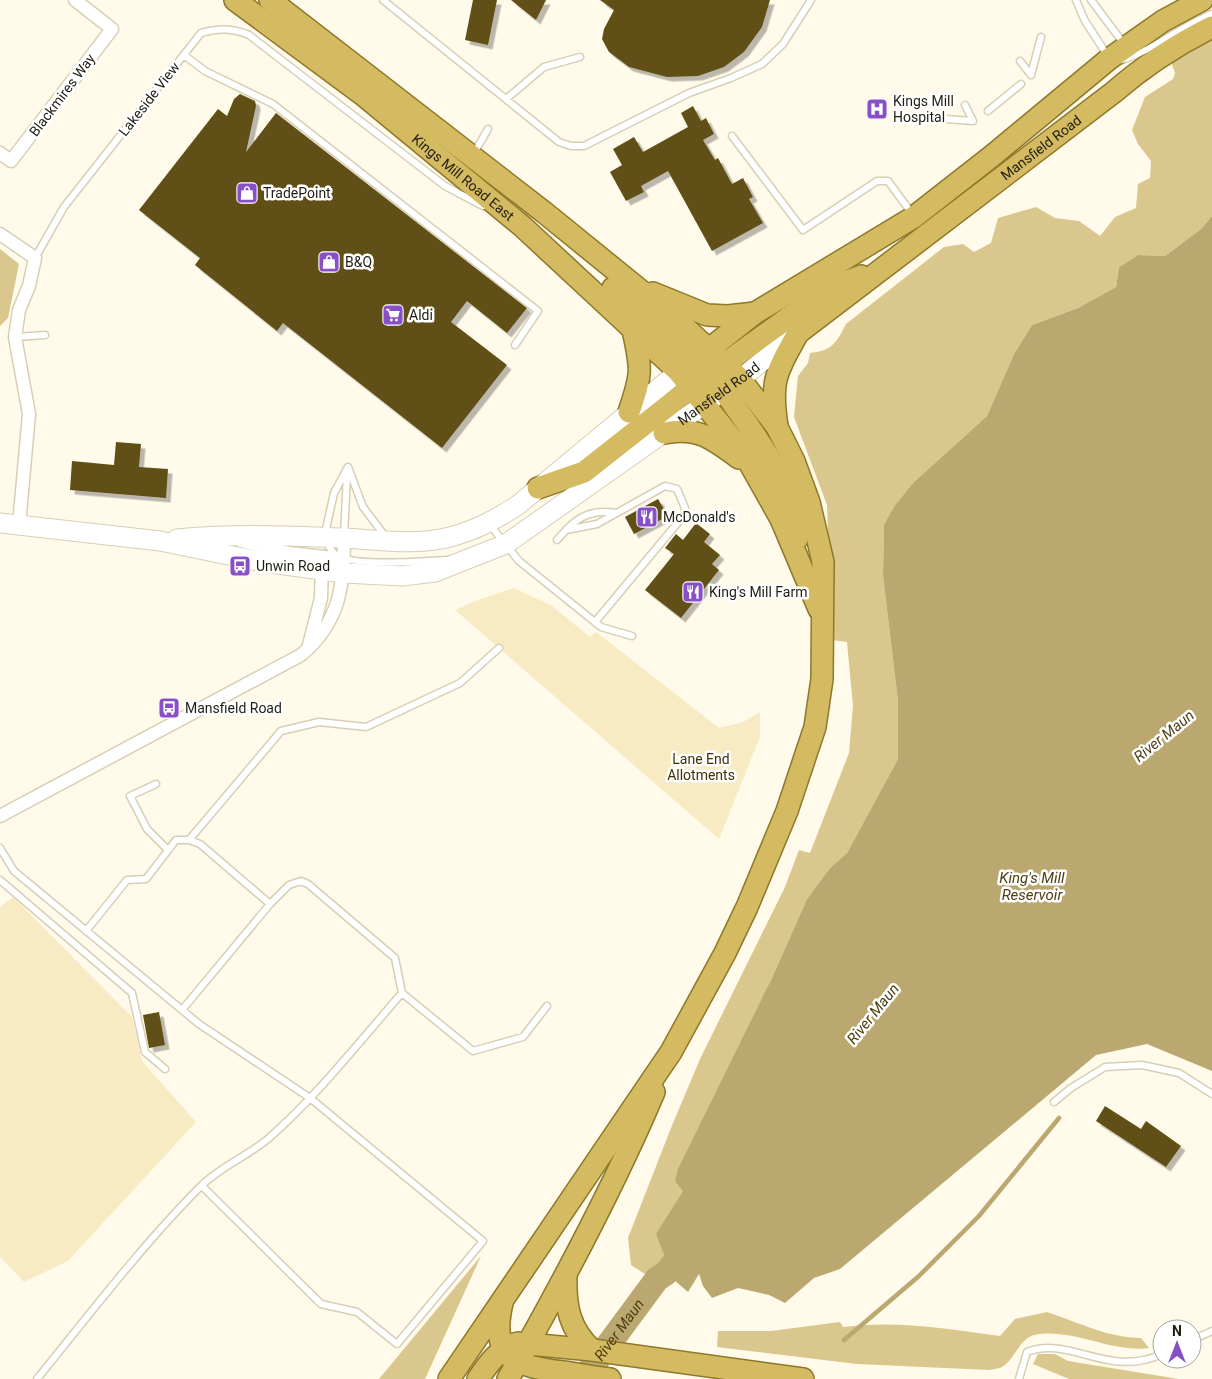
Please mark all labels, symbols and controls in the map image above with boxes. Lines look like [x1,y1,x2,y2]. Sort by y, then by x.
street label: Blackmires Way [26,50,98,139]
street label: Lakeside View [115,59,183,139]
place label: Kings Mill Hospital [893,93,954,125]
hospital icon: Kings Mill Hospital [865,97,889,121]
street label: Mansfield Road [998,112,1084,183]
street label: Kings Mill Road East [409,131,518,224]
shop icon: TradePoint [235,181,259,205]
place label: TradePoint [263,185,331,201]
shop icon: B&Q [317,250,341,274]
place label: B&Q [345,254,372,270]
supermarket icon: Aldi [381,303,405,327]
place label: Aldi [409,307,433,323]
street label: Mansfield Road [675,359,763,428]
restaurant icon: McDonald's [635,505,659,529]
place label: McDonald's [663,509,736,525]
bus stop icon: Unwin Road [228,554,252,578]
place label: Unwin Road [256,558,330,574]
restaurant icon: King's Mill Farm [681,580,705,604]
place label: King's Mill Farm [709,584,807,600]
bus stop icon: Mansfield Road [157,696,181,720]
place label: Mansfield Road [185,700,282,716]
water label: River Maun [1130,706,1198,766]
park label: Lane End Allotments [667,751,735,783]
water label: King's Mill Reservoir [999,869,1065,904]
water label: River Maun [843,980,903,1048]
water label: River Maun [590,1295,648,1364]
north arrow [1152,1319,1202,1369]
text: N [1172,1323,1182,1339]

